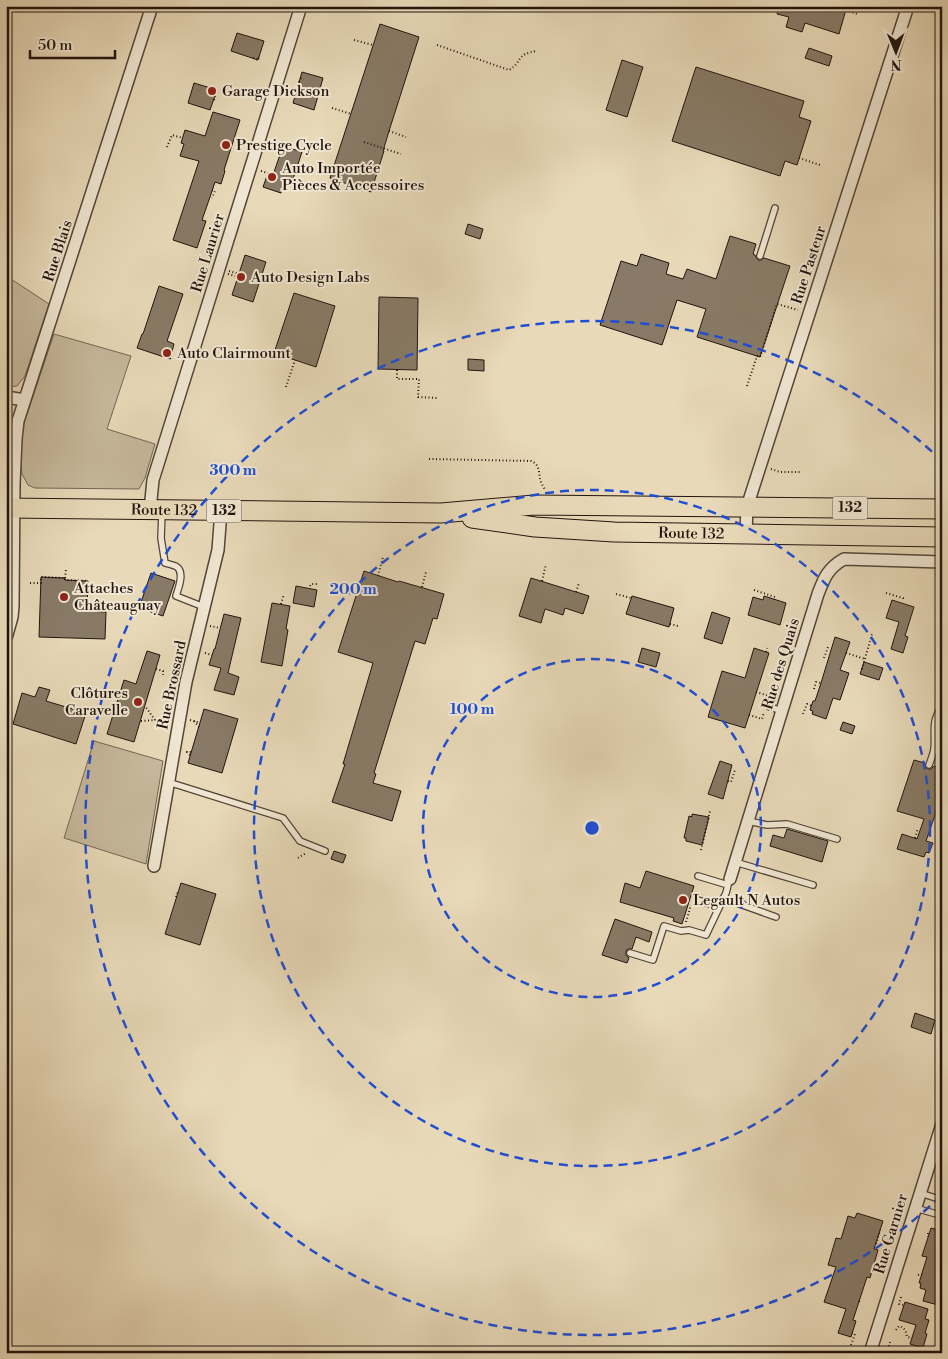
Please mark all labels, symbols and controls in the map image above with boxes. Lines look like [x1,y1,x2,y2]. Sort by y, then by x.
scale bar [30,28,115,60]
north arrow [870,28,920,78]
text: 50 m [38,36,72,55]
text: N [891,55,902,73]
place label: Garage Dickson [222,82,330,101]
marker: Garage Dickson [206,85,218,97]
place label: Prestige Cycle [236,136,332,155]
marker: Prestige Cycle [220,139,232,151]
place label: Auto Importée Pièces & Accessoires [281,159,424,195]
marker: Auto Importée Pièces & Accessoires [266,171,278,183]
street label: Rue Laurier [187,211,229,295]
street label: Rue Blais [39,218,77,284]
street label: Rue Pasteur [787,223,831,307]
place label: Auto Design Labs [250,268,370,287]
marker: Auto Design Labs [235,271,247,283]
place label: Auto Clairmount [176,344,291,363]
marker: Auto Clairmount [161,347,173,359]
text: 300 m [210,461,257,480]
road number: 132 [832,496,868,520]
street label: Route 132 [131,500,197,520]
road number: 132 [206,500,242,522]
street label: Route 132 [658,523,725,543]
place label: Attaches Châteauguay [73,579,162,615]
text: 200 m [329,580,377,599]
marker: Attaches Châteauguay [58,591,70,603]
street label: Rue des Quais [758,616,804,712]
street label: Rue Brossard [153,638,191,731]
place label: Clôtures Caravelle [65,684,128,720]
marker: Clôtures Caravelle [132,696,144,708]
text: 100 m [450,700,495,719]
centre of rings [583,819,601,837]
place label: Legault N Autos [693,891,800,910]
marker: Legault N Autos [677,894,689,906]
street label: Rue Garnier [870,1191,912,1276]

